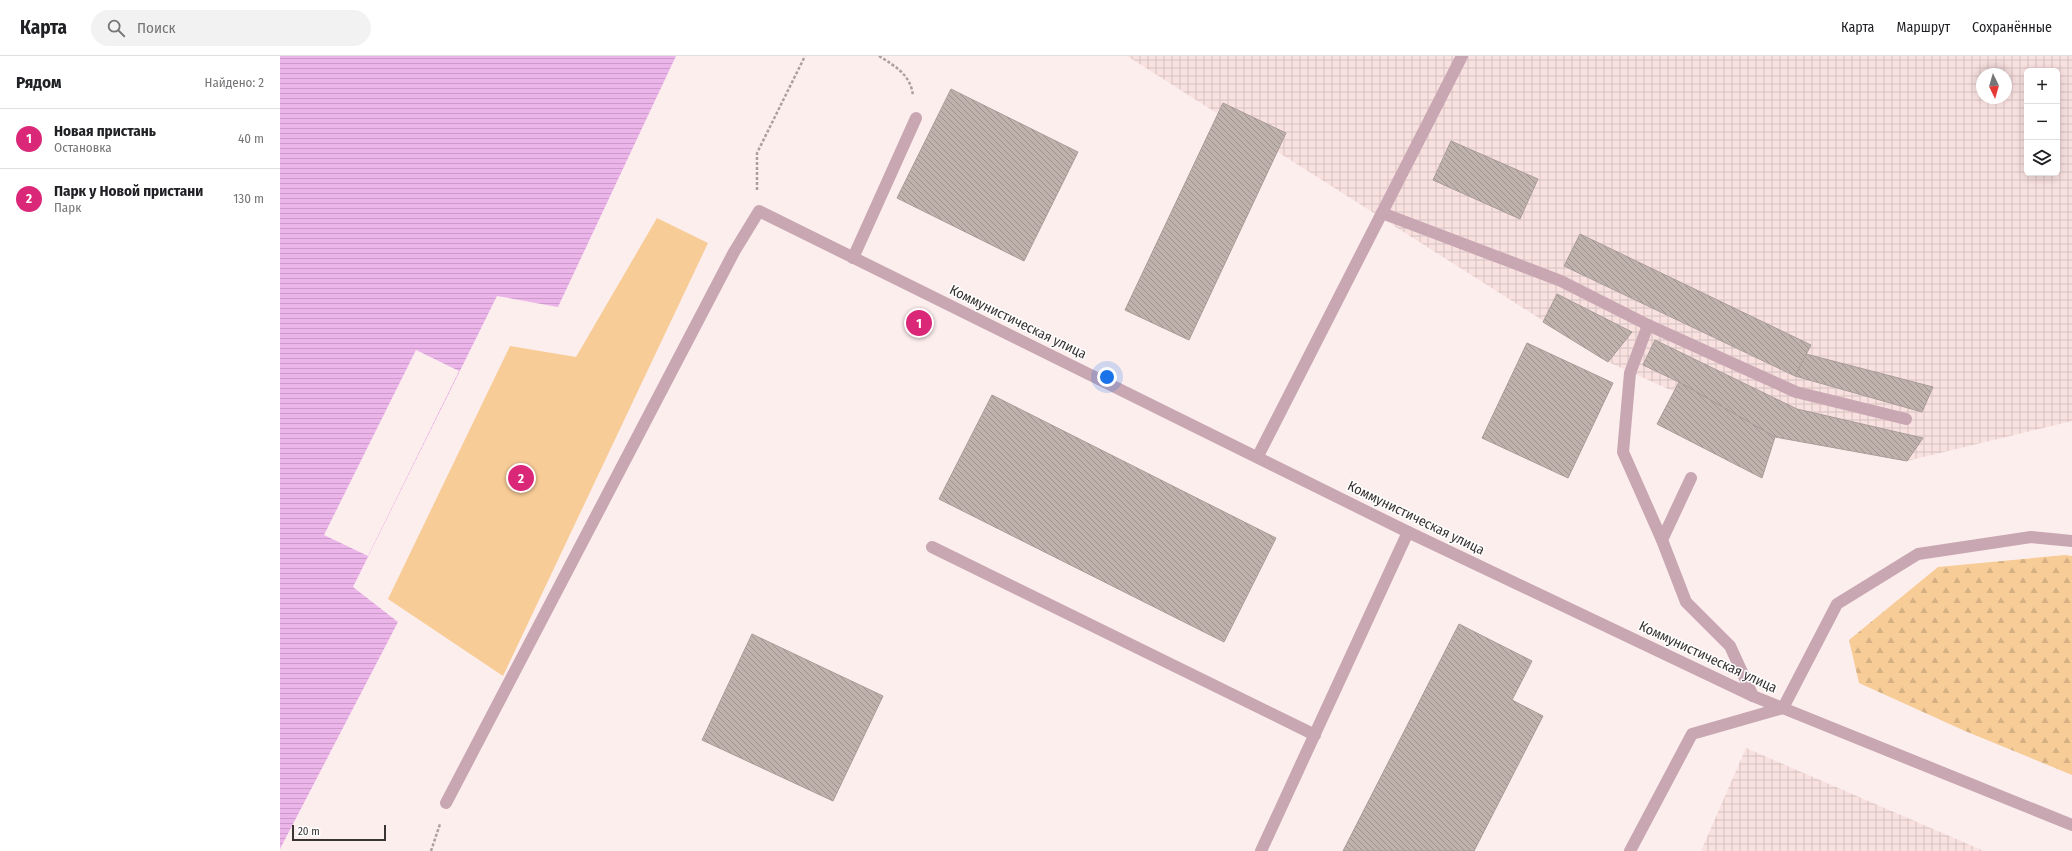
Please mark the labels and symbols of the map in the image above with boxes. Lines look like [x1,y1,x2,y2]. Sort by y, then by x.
north arrow [1976,68,2012,104]
street label: Коммунистическая улица [947,281,1089,363]
pin: 1 [906,308,932,338]
your location [1097,367,1117,387]
pin: 2 [508,463,534,493]
street label: Коммунистическая улица [1345,477,1487,559]
street label: Коммунистическая улица [1636,618,1780,697]
scale bar [292,823,386,842]

